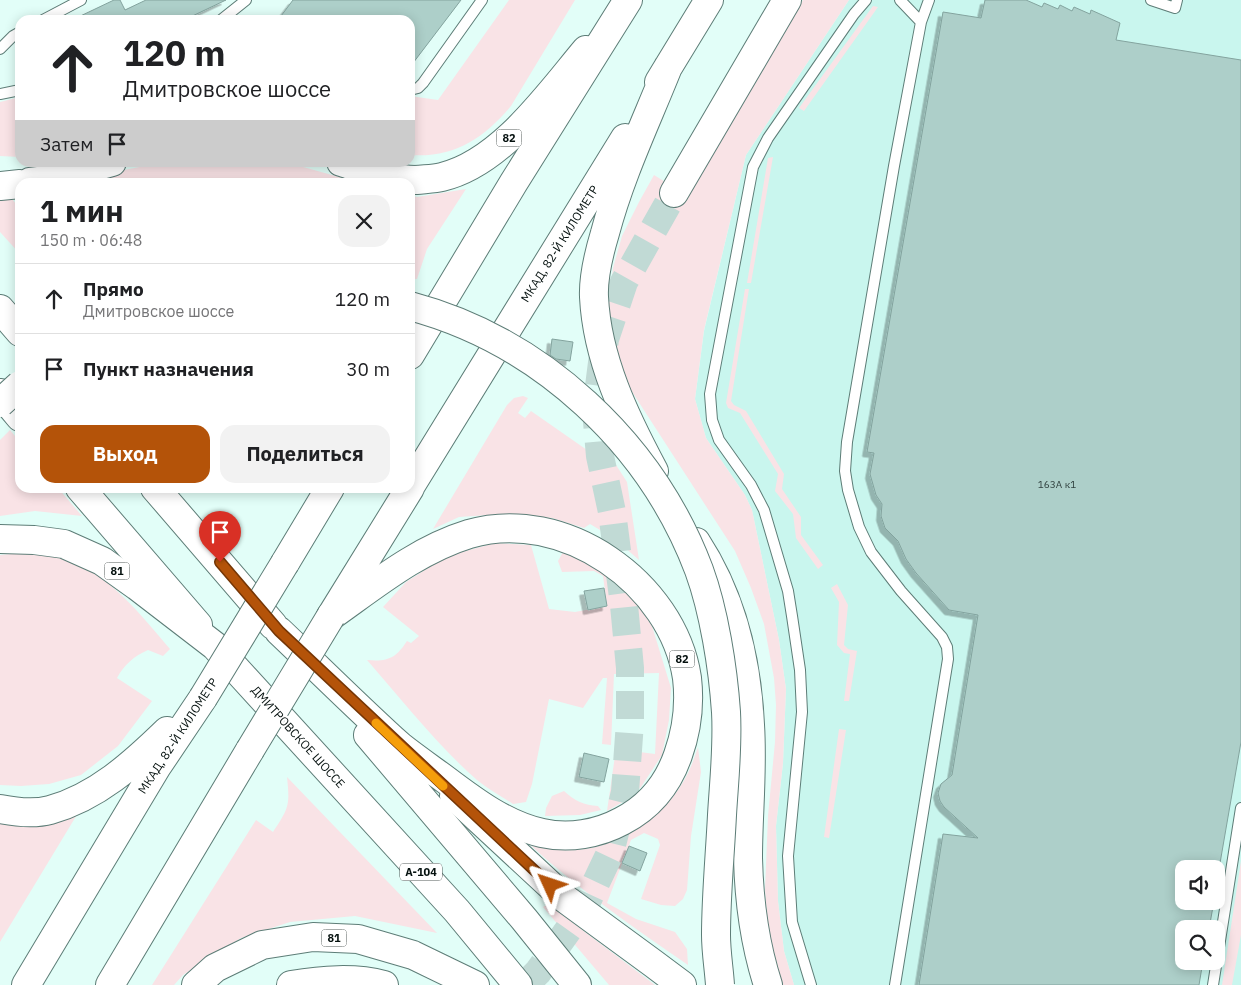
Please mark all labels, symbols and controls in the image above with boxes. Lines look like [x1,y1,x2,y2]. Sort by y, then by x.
text: 120 m [123,30,226,76]
icon: ahead [40,35,105,100]
text: Дмитровское шоссе [123,74,331,103]
icon: arrive [103,130,131,158]
road number: 82 [496,130,522,146]
text: Затем [40,132,93,156]
street label: МКАД, 82-Й КИЛОМЕТР [517,183,602,305]
text: 1 мин [40,191,124,230]
button: close [338,195,390,247]
text: 150 m · 06:48 [40,230,142,250]
text: Прямо [83,277,144,301]
icon: ahead [40,285,68,313]
text: 120 m [335,287,390,311]
text: Дмитровское шоссе [83,301,234,321]
icon: arrive [40,355,68,383]
text: Пункт назначения [83,357,254,381]
text: 30 m [346,357,390,381]
button: Выход [40,425,210,483]
button: Поделиться [220,425,390,483]
house number: 163А к1 [1038,478,1076,491]
pin [199,511,241,562]
icon: arrive [206,518,234,546]
road number: 81 [104,562,130,580]
road number: 82 [670,651,694,668]
street label: МКАД, 82-Й КИЛОМЕТР [135,675,221,796]
street label: ДМИТРОВСКОЕ ШОССЕ [248,682,348,791]
position arrow [523,858,575,910]
map controls [1175,860,1225,970]
button: sound [1175,860,1225,910]
road number: А-104 [400,864,442,880]
button: search [1175,920,1225,970]
road number: 81 [322,930,346,946]

